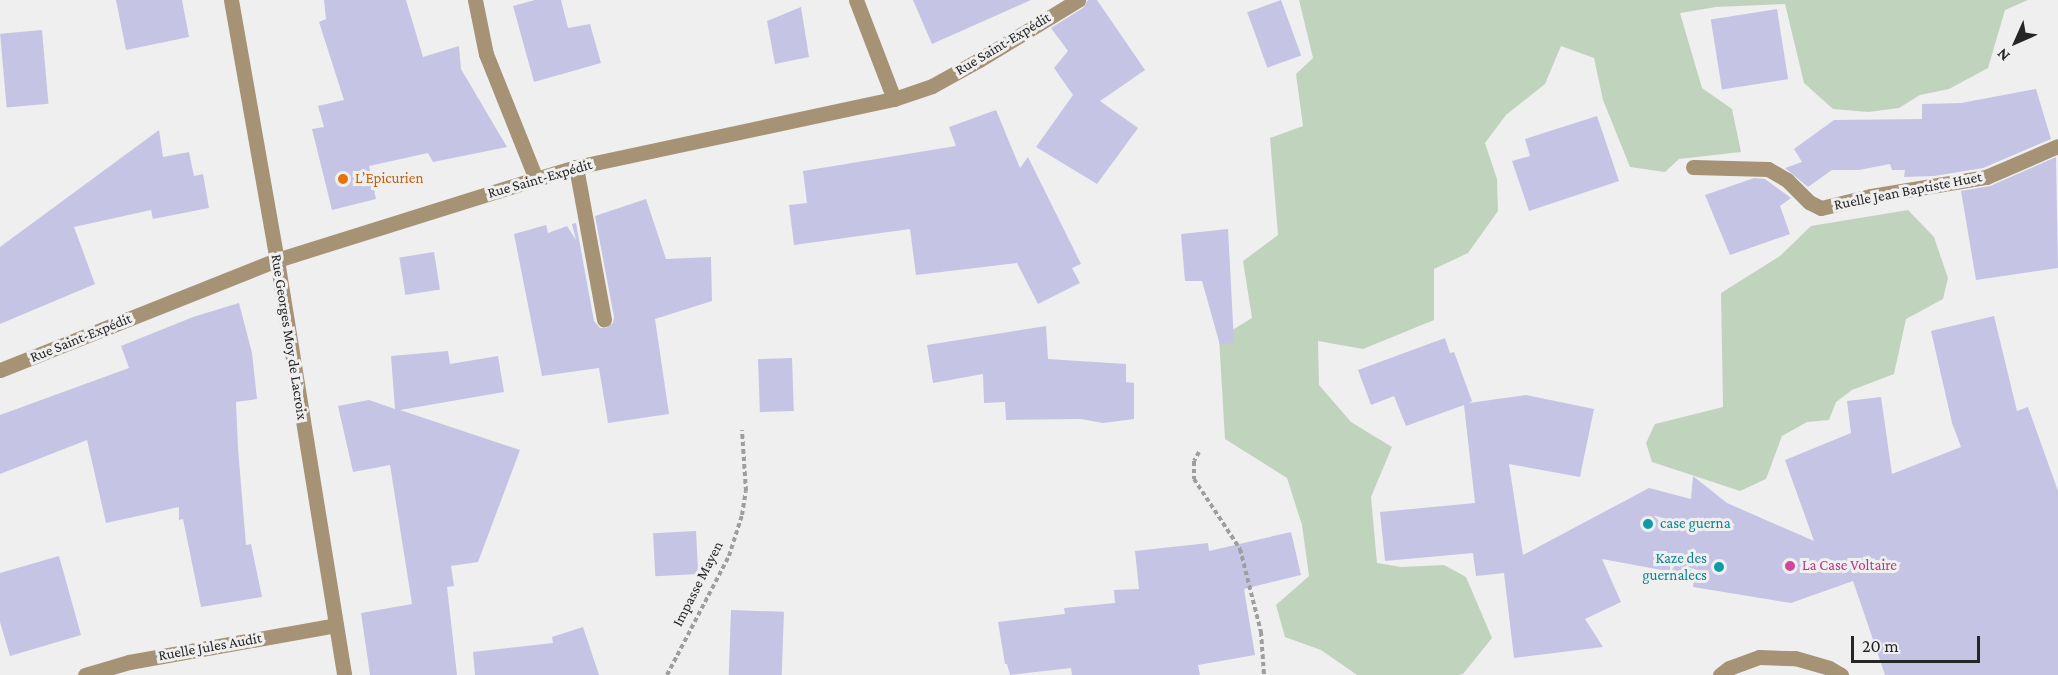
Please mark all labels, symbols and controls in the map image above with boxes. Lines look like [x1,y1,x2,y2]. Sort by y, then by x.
street label: Rue Saint-Expédit [952,8,1054,80]
north arrow [1986,12,2046,72]
text: N [1993,45,2013,65]
street label: Rue Saint-Expédit [486,155,594,203]
street label: Ruelle Jean Baptiste Huet [1833,168,1983,214]
place label: L’Epicurien [355,170,423,188]
marker: L’Epicurien [336,172,350,186]
street label: Rue Georges Moy de Lacroix [267,253,311,421]
street label: Rue Saint-Expédit [28,309,134,367]
place label: case guerna [1660,515,1731,533]
marker: case guerna [1641,517,1655,531]
street label: Impasse Mayen [669,538,727,630]
place label: Kaze des guernalecs [1642,549,1707,584]
place label: La Case Voltaire [1802,557,1897,575]
marker: La Case Voltaire [1783,559,1797,573]
marker: Kaze des guernalecs [1712,560,1726,574]
scale bar [1854,624,1983,662]
street label: Ruelle Jules Audit [157,629,263,665]
text: 20 m [1862,636,1899,656]

